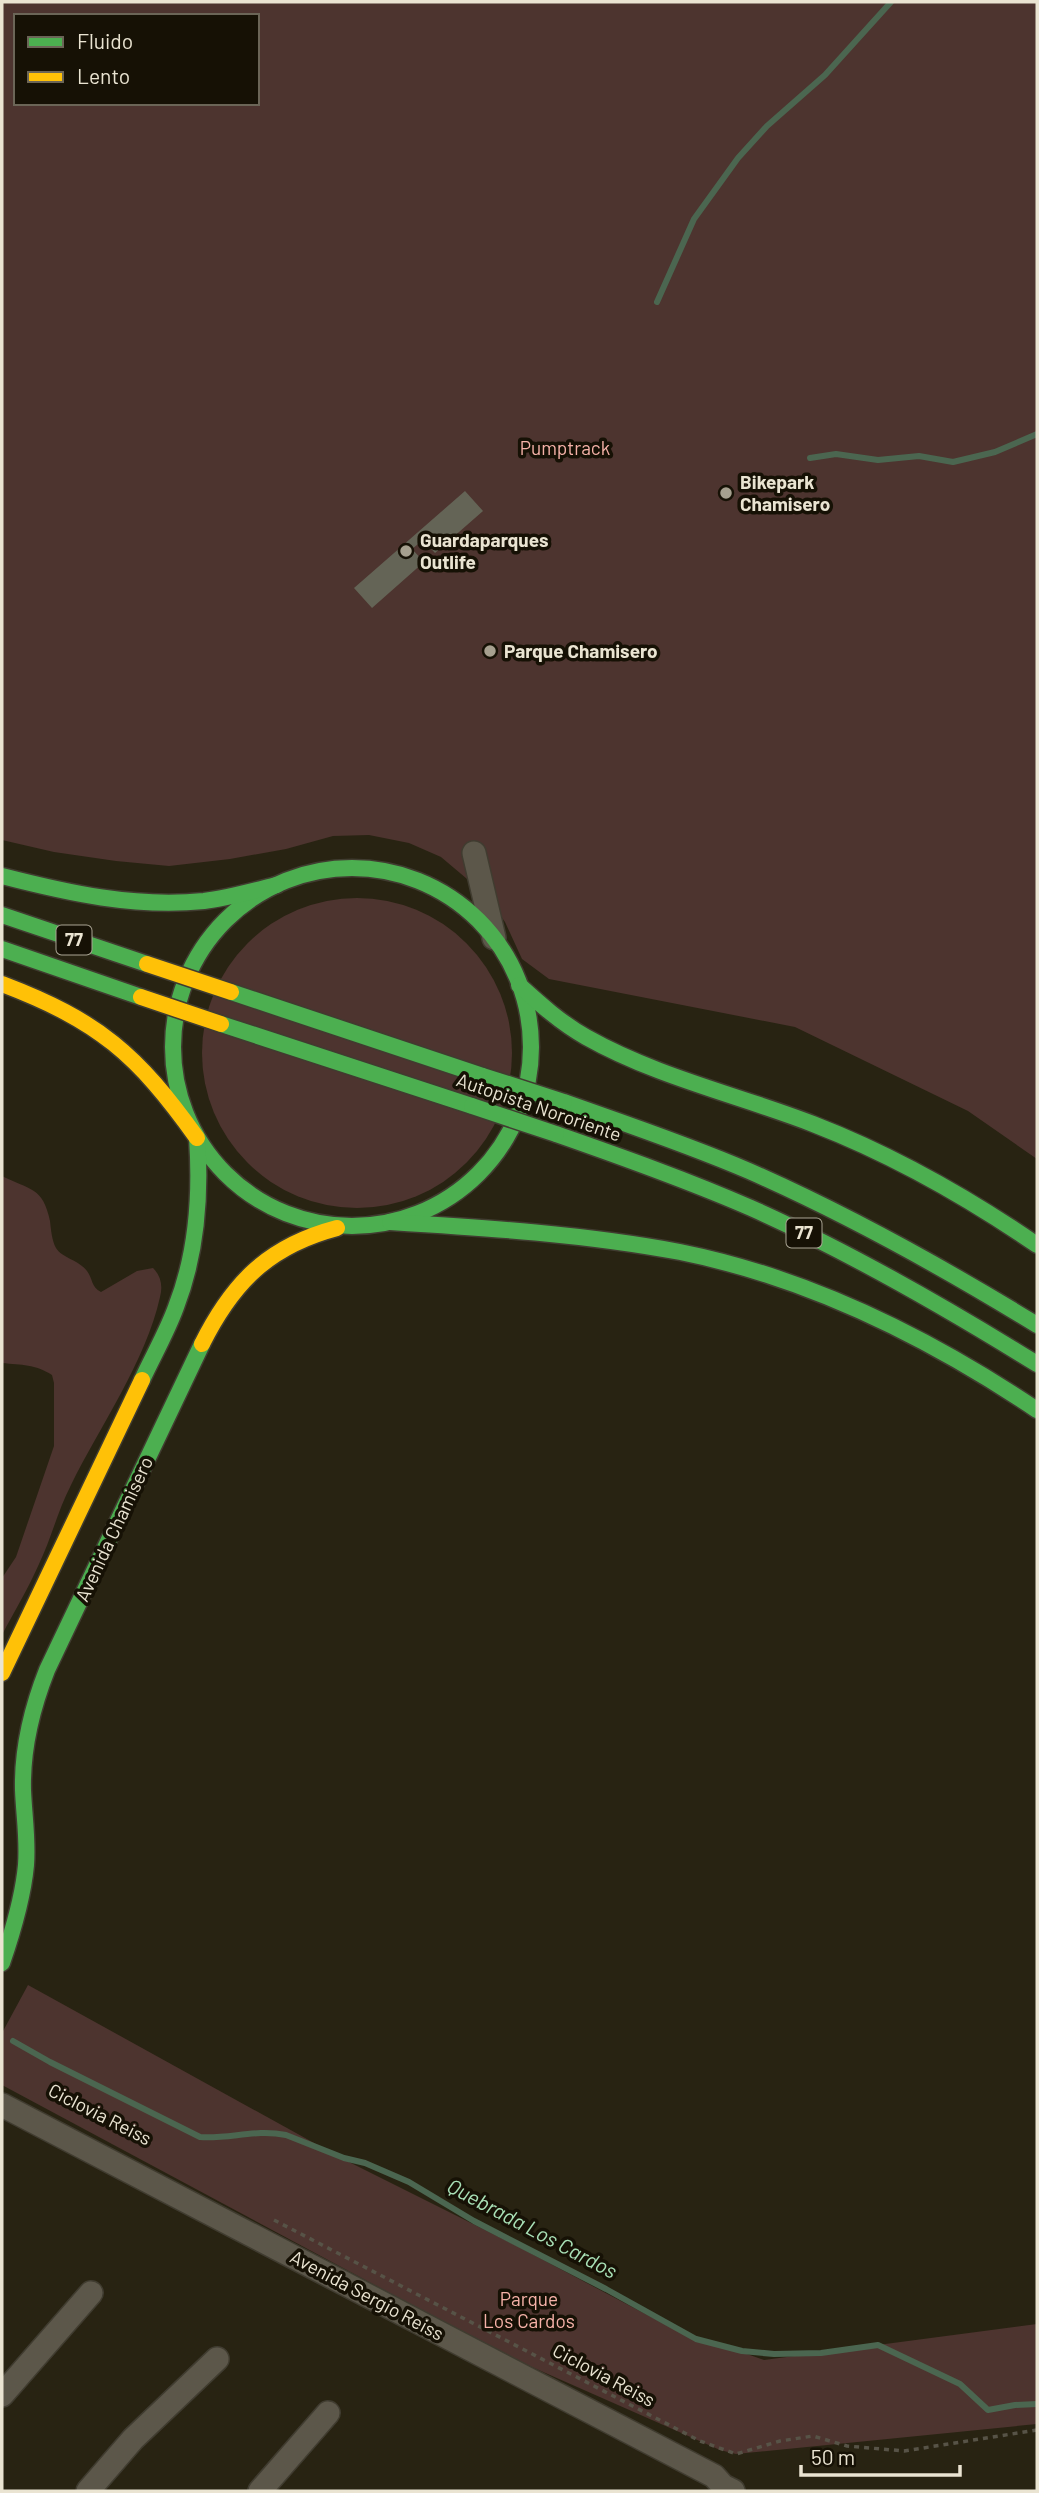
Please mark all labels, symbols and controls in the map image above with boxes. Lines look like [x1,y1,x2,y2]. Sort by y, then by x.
legend [14,14,259,105]
text: Fluido [77,28,133,53]
text: Lento [77,63,130,88]
park label: Pumptrack [520,436,610,459]
place label: Bikepark Chamisero [740,470,830,515]
marker: Bikepark Chamisero [718,485,734,501]
place label: Guardaparques Outlife [420,528,548,573]
marker: Guardaparques Outlife [398,543,414,559]
place label: Parque Chamisero [504,639,658,662]
marker: Parque Chamisero [482,643,498,659]
road number: 77 [56,925,92,954]
street label: Autopista Nororiente [454,1068,625,1146]
road number: 77 [786,1218,822,1248]
street label: Avenida Chamisero [70,1453,157,1605]
street label: Ciclovia Reiss [45,2078,156,2149]
water label: Quebrada Los Cardos [444,2172,622,2283]
street label: Avenida Sergio Reiss [287,2244,448,2345]
park label: Parque Los Cardos [483,2287,575,2332]
street label: Ciclovia Reiss [549,2338,659,2411]
scale bar [801,2434,960,2478]
text: 50 m [811,2444,855,2469]

